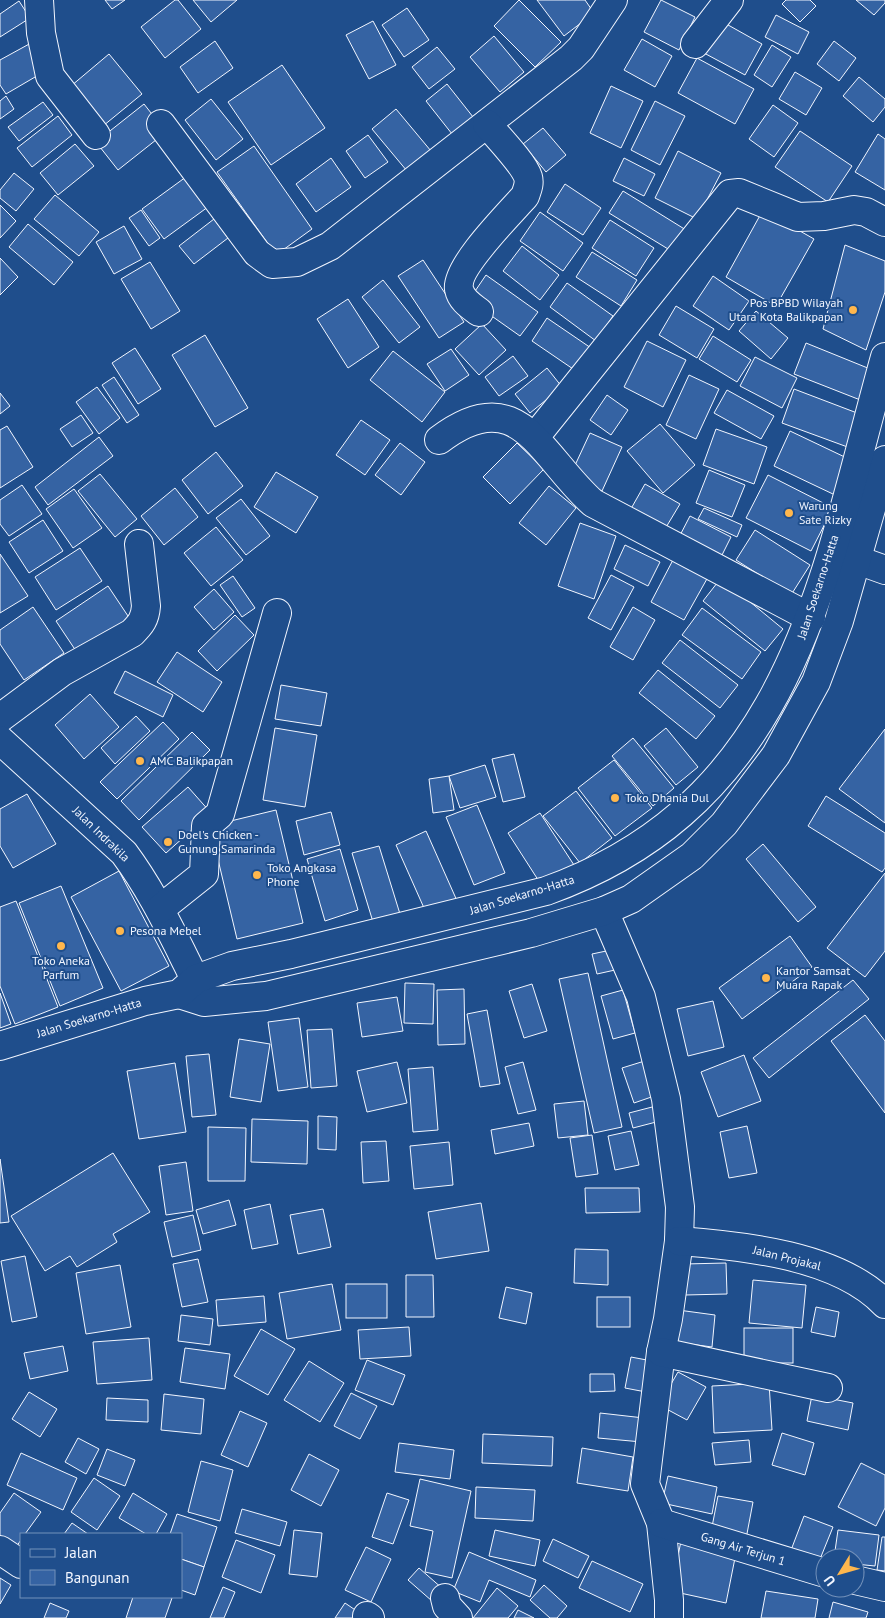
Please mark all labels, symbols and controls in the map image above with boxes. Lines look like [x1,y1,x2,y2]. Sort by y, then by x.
place label: Pos BPBD Wilayah Utara Kota Balikpapan [729,295,843,324]
marker: Pos BPBD Wilayah Utara Kota Balikpapan [847,304,859,316]
place label: Warung Sate Rizky [799,498,852,527]
marker: Warung Sate Rizky [783,507,795,519]
street label: Jalan Soekarno-Hatta [793,533,841,642]
place label: AMC Balikpapan [150,753,233,768]
marker: AMC Balikpapan [134,755,146,767]
place label: Toko Dhania Dul [625,790,709,805]
marker: Toko Dhania Dul [609,792,621,804]
street label: Jalan Indrakila [69,802,133,865]
place label: Doel's Chicken - Gunung Samarinda [178,827,275,856]
marker: Doel's Chicken - Gunung Samarinda [162,836,174,848]
place label: Toko Angkasa Phone [267,860,336,889]
marker: Toko Angkasa Phone [251,869,263,881]
street label: Jalan Soekarno-Hatta [467,871,576,918]
place label: Pesona Mebel [130,923,202,938]
marker: Pesona Mebel [114,925,126,937]
marker: Toko Aneka Parfum [55,940,67,952]
place label: Toko Aneka Parfum [32,953,90,982]
place label: Kantor Samsat Muara Rapak [776,963,850,992]
marker: Kantor Samsat Muara Rapak [760,972,772,984]
street label: Jalan Soekarno-Hatta [34,994,143,1041]
street label: Jalan Projakal [750,1242,823,1273]
street label: Gang Air Terjun 1 [699,1529,787,1568]
legend [20,1533,182,1598]
text: Jalan [64,1543,97,1562]
north arrow [815,1548,865,1598]
text: Bangunan [65,1568,129,1587]
text: U [820,1572,839,1590]

